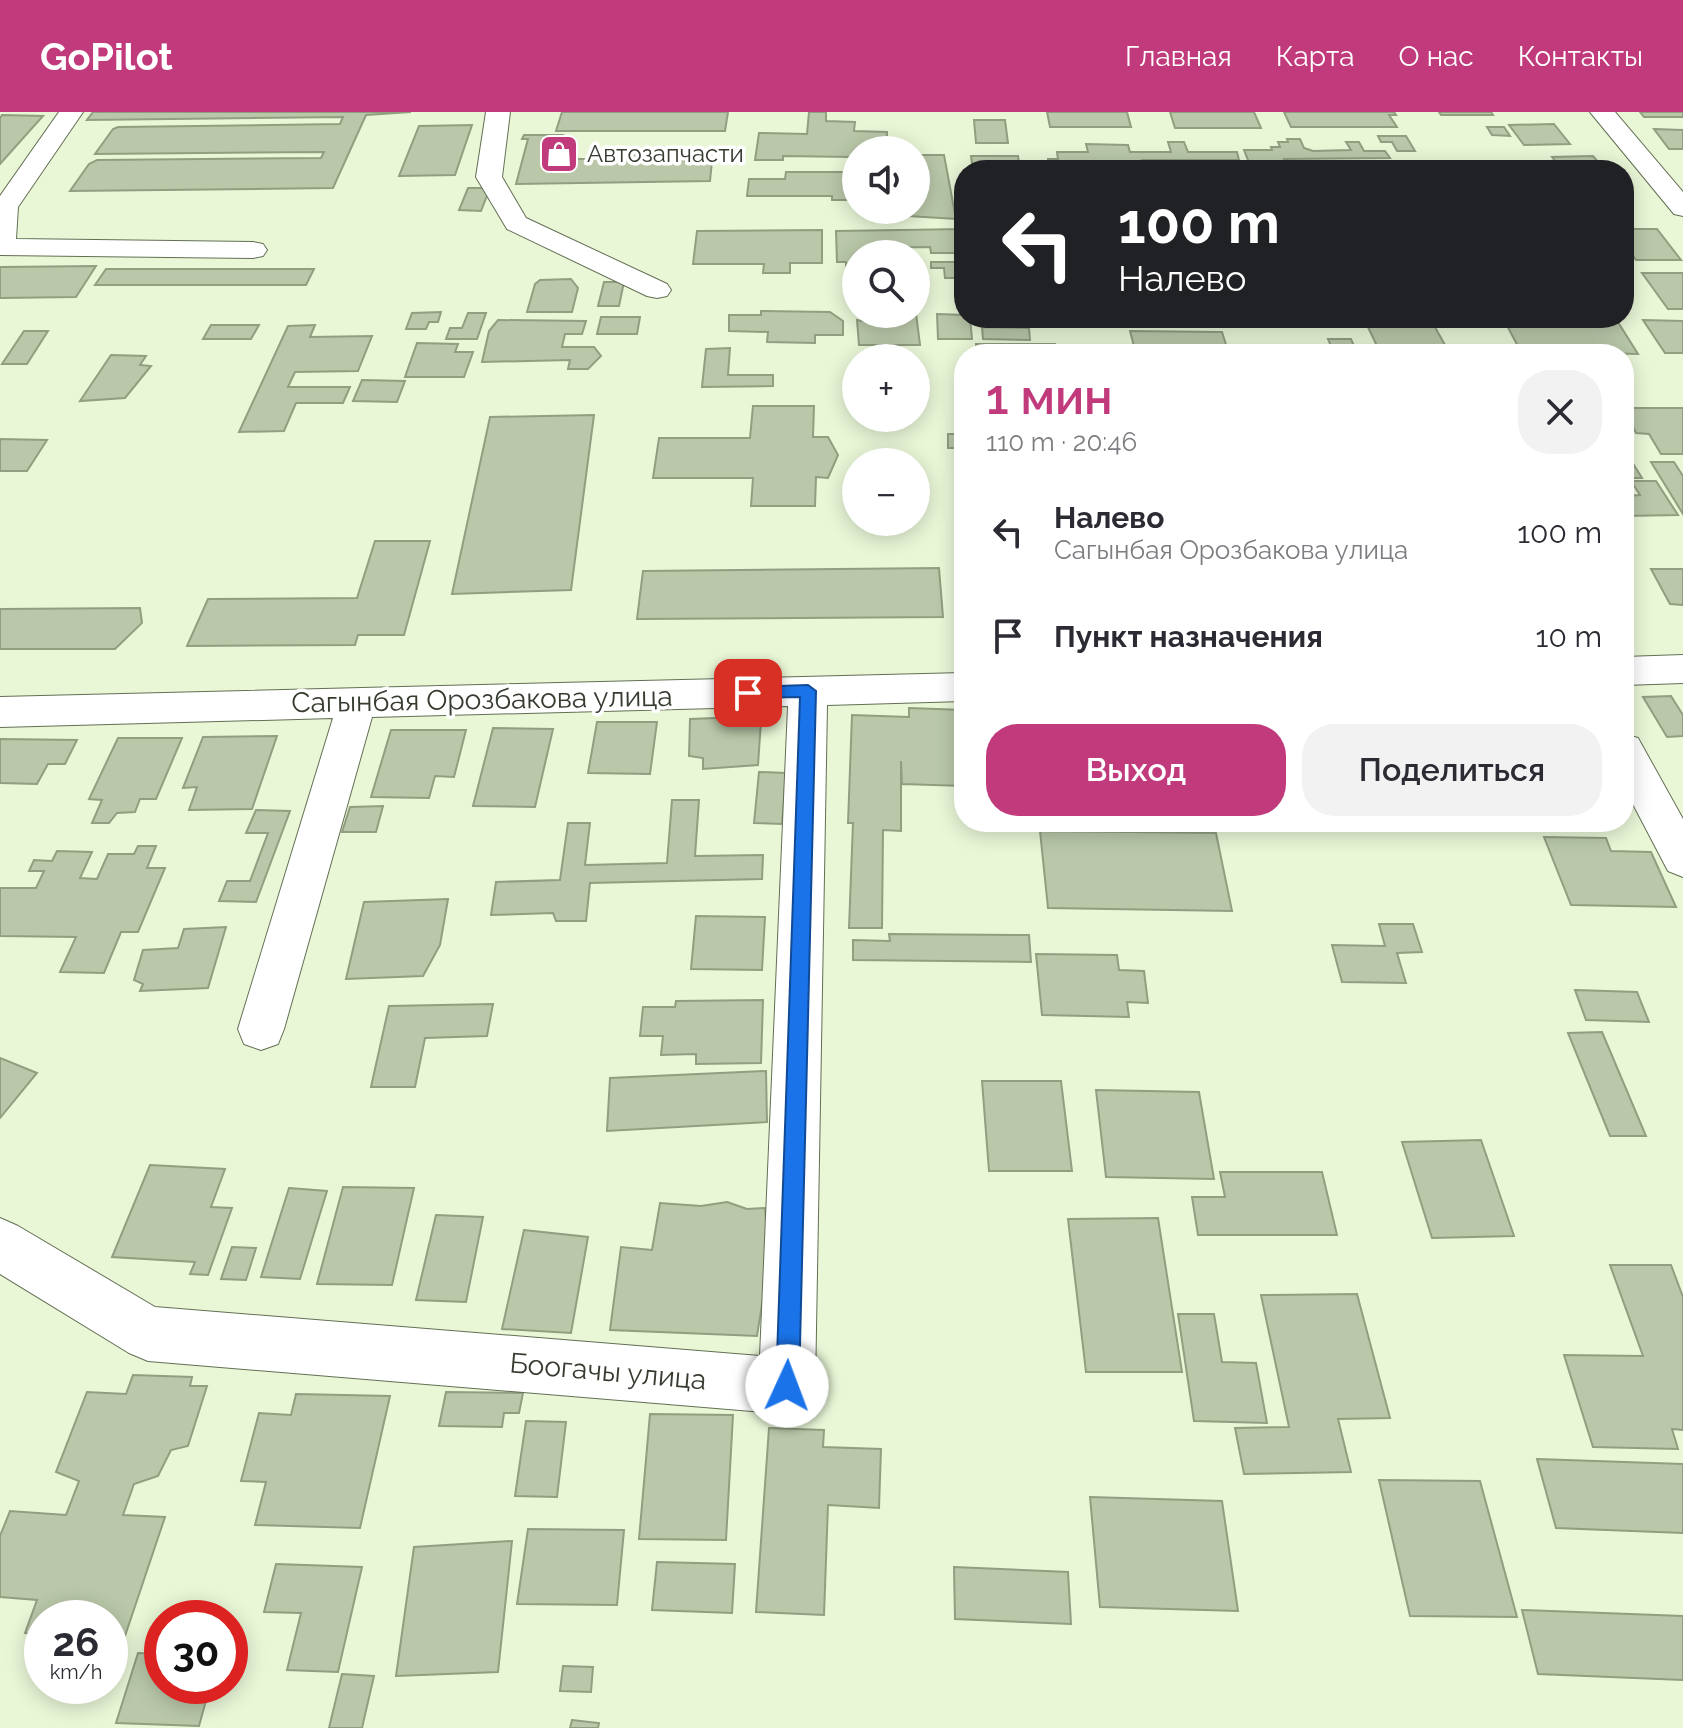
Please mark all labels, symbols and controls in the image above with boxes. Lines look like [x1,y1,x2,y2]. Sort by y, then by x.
text: GoPilot [40,34,173,79]
text: Главная [1125,40,1232,73]
text: Карта [1276,40,1355,73]
text: О нас [1399,40,1474,73]
text: Контакты [1518,40,1643,73]
shop icon: Автозапчасти [538,133,580,175]
map controls [842,136,930,536]
button: sound [842,136,930,224]
place label: Автозапчасти [587,139,744,168]
text: 100 m [1118,190,1280,256]
icon: left [986,192,1090,296]
button: search [842,240,930,328]
text: Налево [1118,257,1246,299]
button: + [842,344,930,432]
text: 1 мин [986,369,1113,425]
button: close [1518,370,1602,454]
text: 110 m · 20:46 [986,427,1137,457]
button: − [842,448,930,536]
text: Налево [1054,500,1164,535]
icon: left [986,510,1030,554]
text: 100 m [1517,515,1602,550]
text: Сагынбая Орозбакова улица [1054,535,1408,565]
icon: arrive [986,614,1030,658]
text: Пункт назначения [1054,619,1323,654]
text: 10 m [1536,619,1602,654]
pin [714,659,782,727]
icon: arrive [726,671,770,715]
street label: Сагынбая Орозбакова улица [291,680,673,719]
button: Выход [986,724,1286,816]
button: Поделиться [1302,724,1602,816]
position arrow [745,1344,829,1428]
street label: Боогачы улица [508,1346,708,1397]
speed limit sign: 30 [144,1600,248,1704]
text: 26 [53,1618,99,1665]
text: km/h [50,1660,102,1684]

